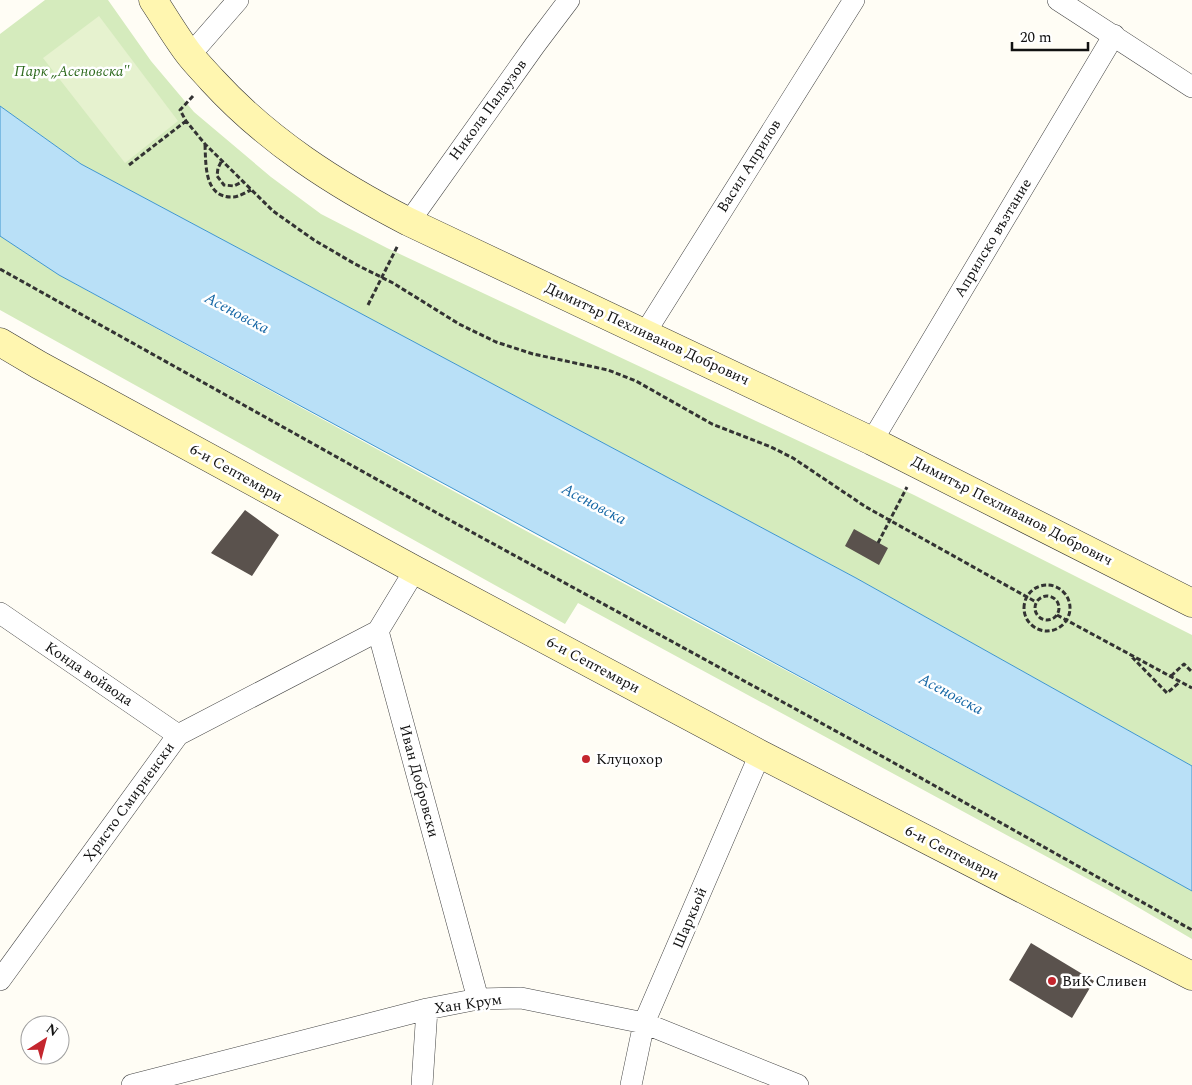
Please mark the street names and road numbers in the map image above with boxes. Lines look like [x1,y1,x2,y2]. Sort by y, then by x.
street label: Никола Палаузов [443,54,533,165]
street label: Васил Априлов [711,114,787,217]
street label: Априлско възтание [948,174,1038,302]
street label: Димитър Пехливанов Добрович [541,276,753,392]
street label: 6-и Септември [185,438,287,508]
street label: Димитър Пехливанов Добрович [907,450,1117,572]
street label: 6-и Септември [542,631,644,699]
street label: Конда войвода [40,636,138,712]
street label: Иван Добровски [393,722,445,840]
street label: Христо Смирненски [78,737,180,867]
street label: 6-и Септември [901,819,1003,887]
street label: Шаркьой [667,884,713,952]
street label: Хан Крум [433,988,503,1020]

